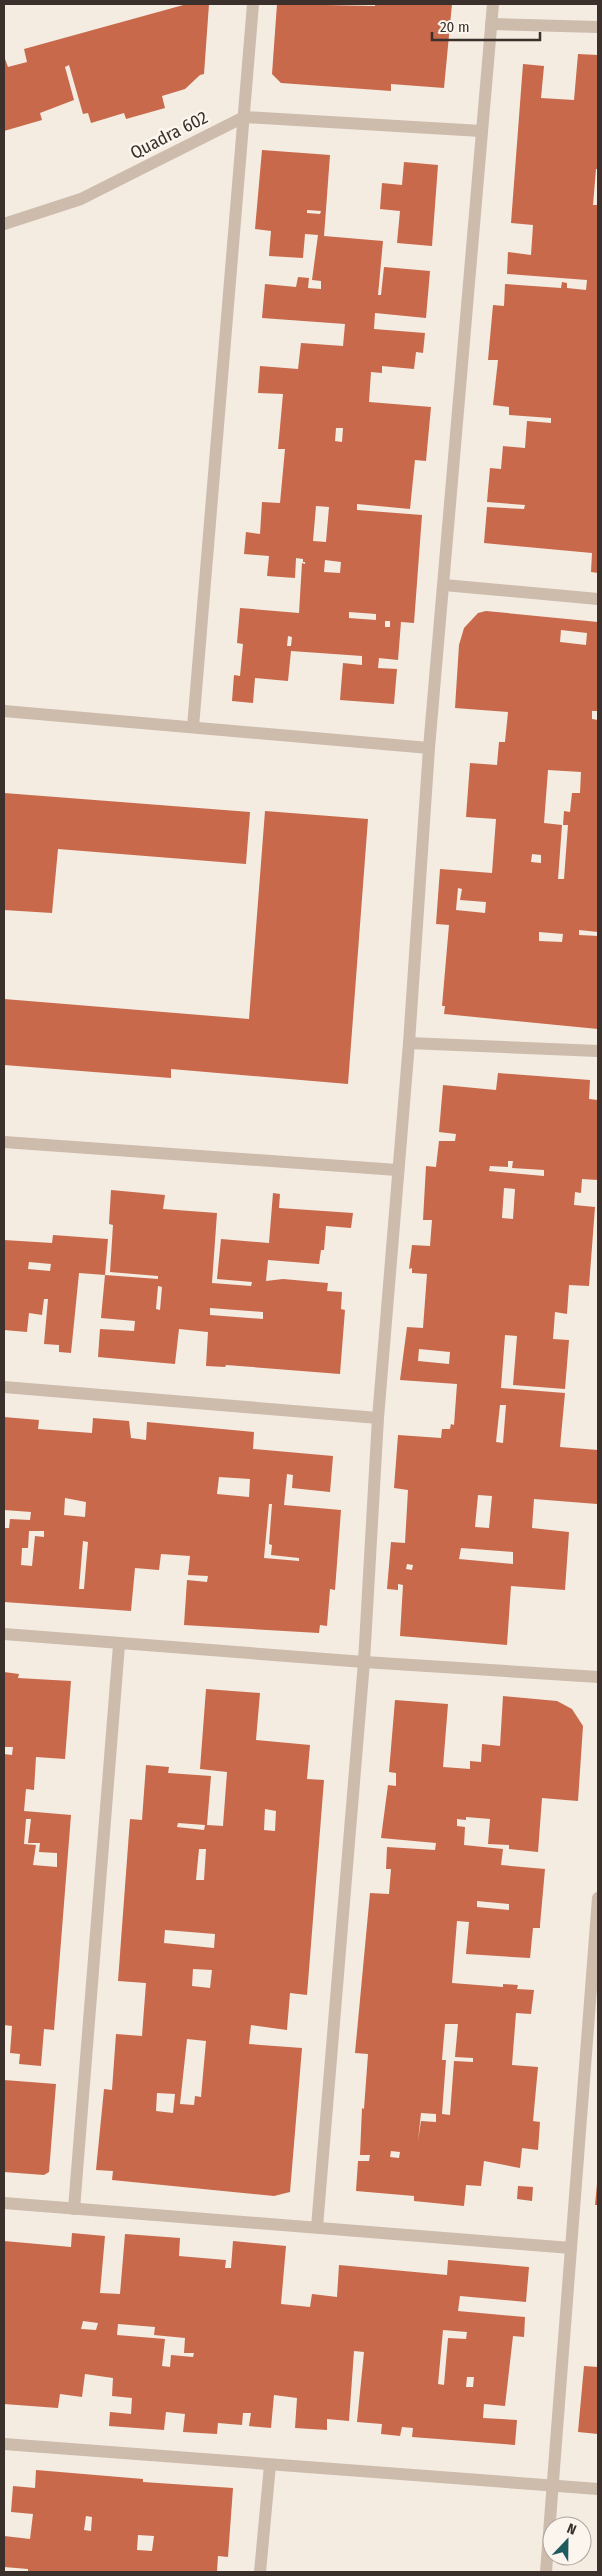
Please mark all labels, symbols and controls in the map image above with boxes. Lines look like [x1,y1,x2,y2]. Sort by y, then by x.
scale bar [432,10,540,42]
text: 20 m [440,18,470,36]
street label: Quadra 602 [127,106,211,164]
north arrow [542,2516,592,2566]
text: N [565,2520,579,2539]

